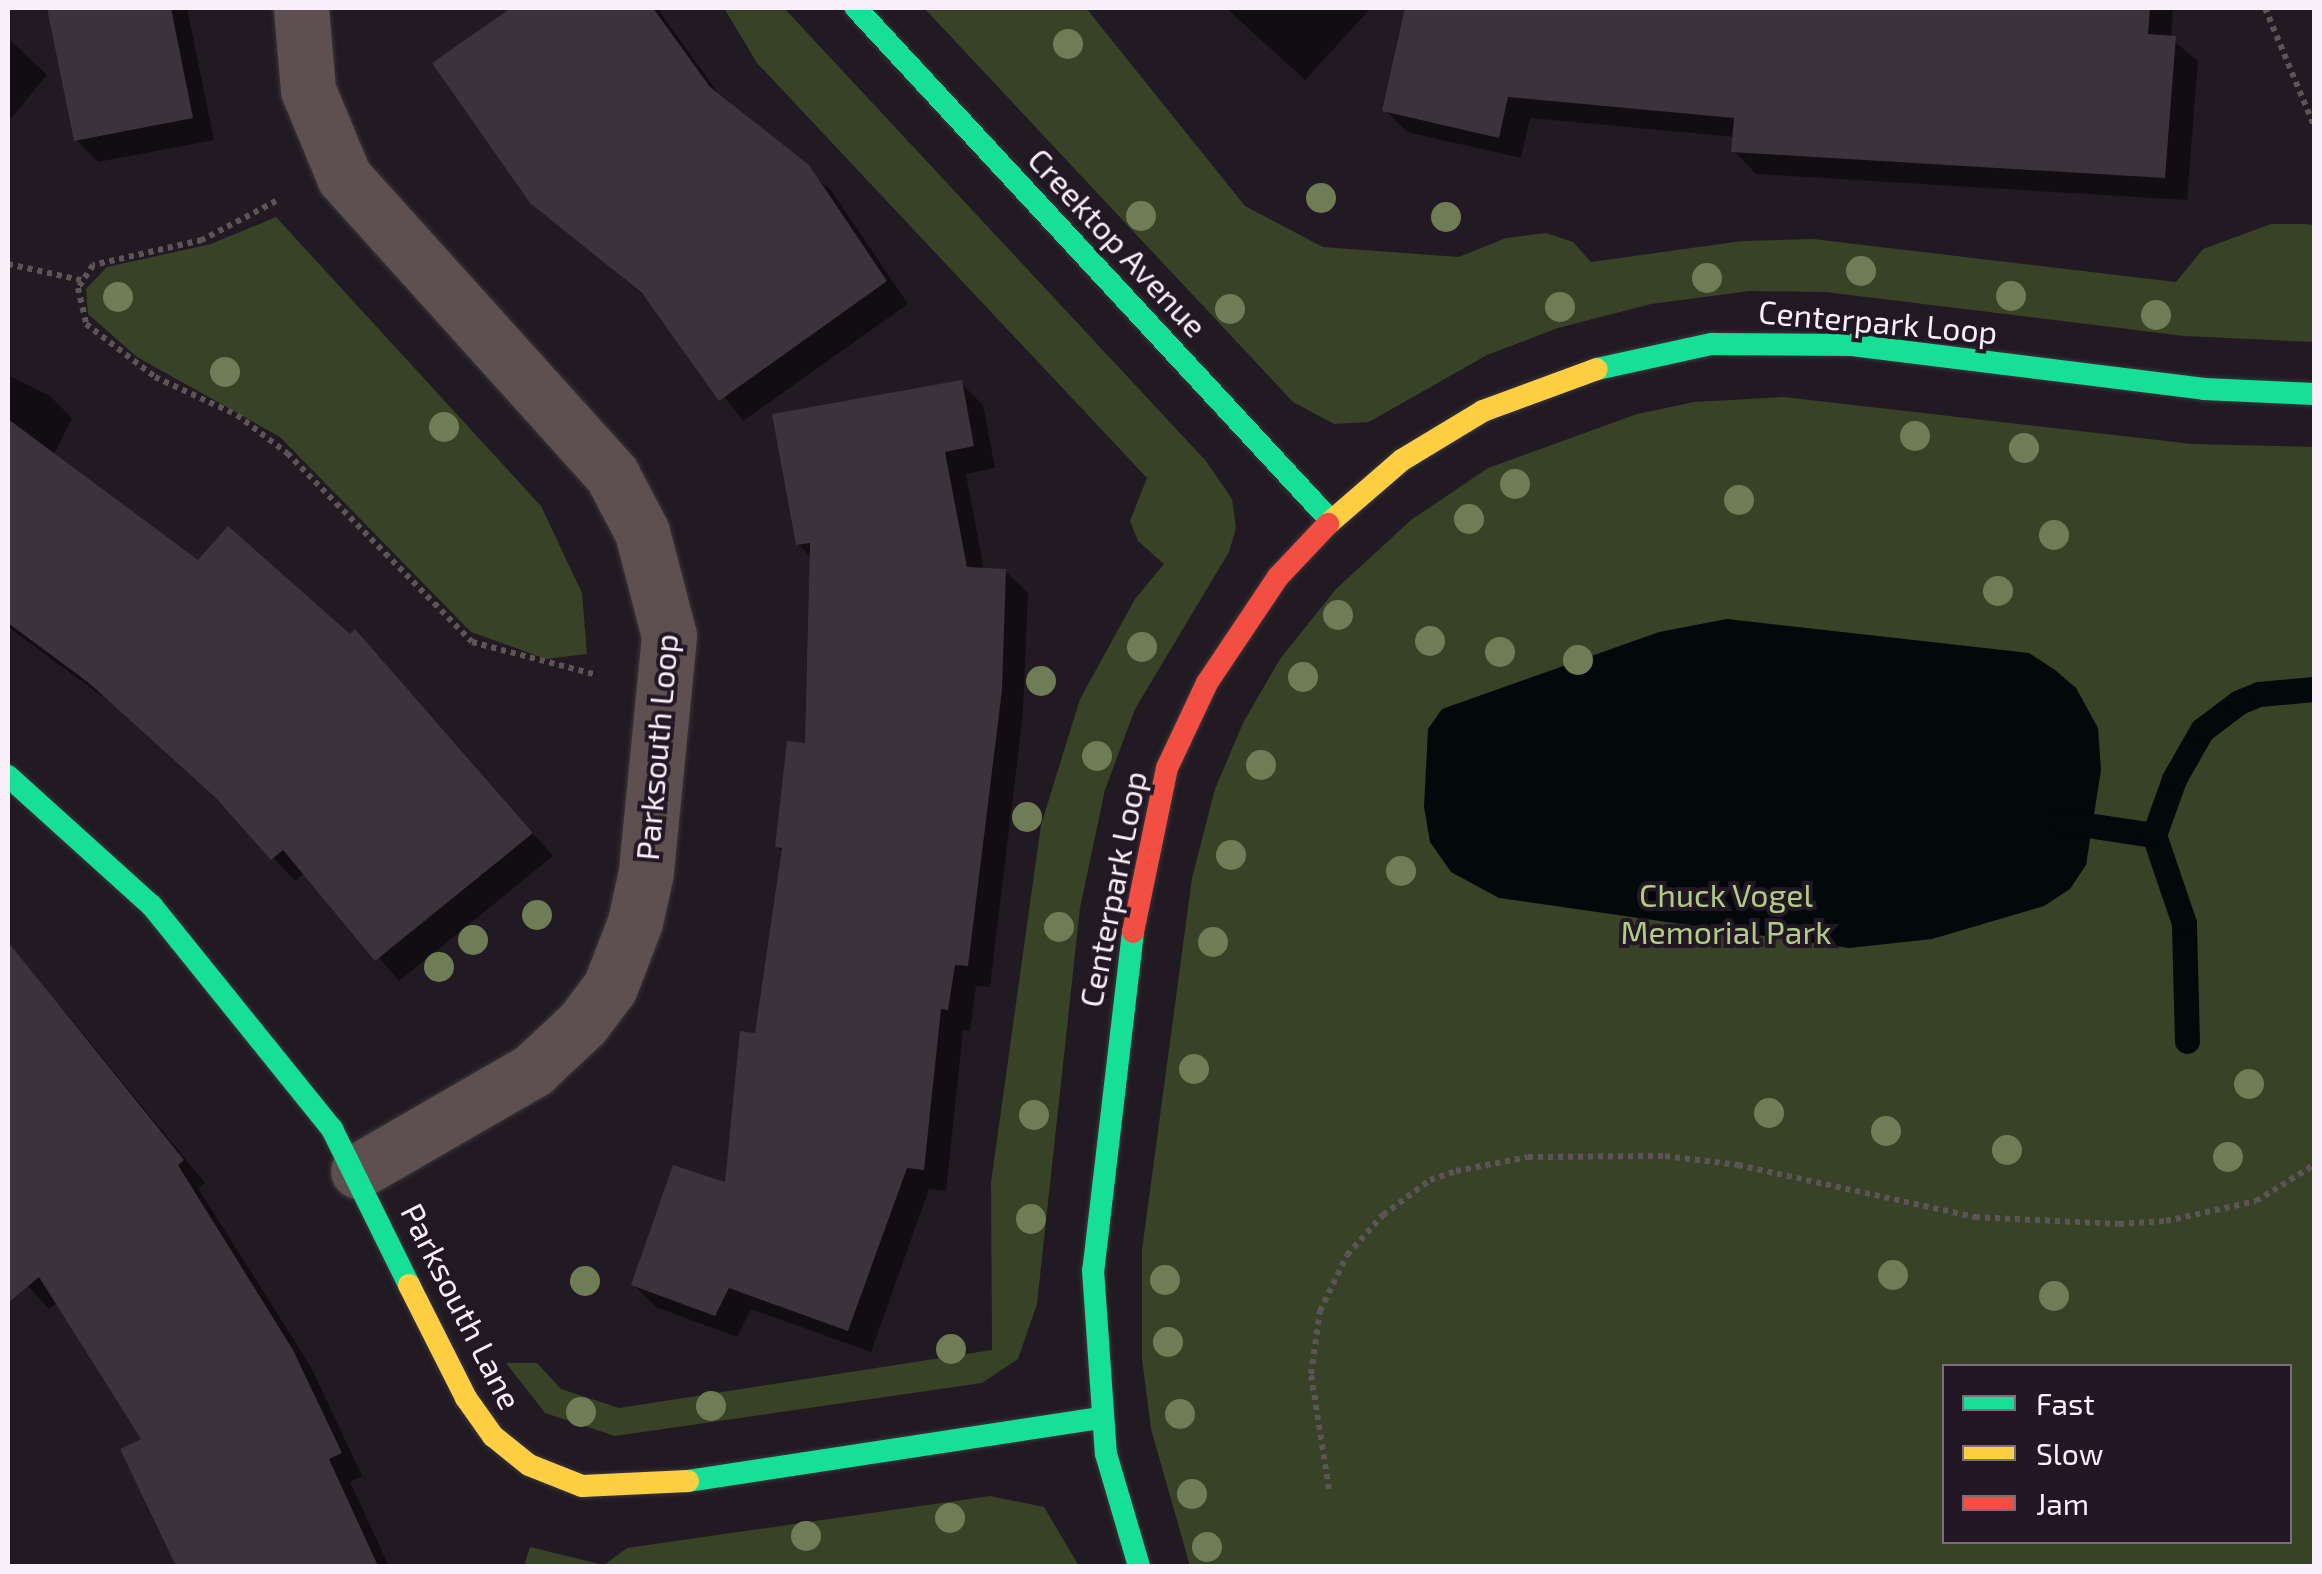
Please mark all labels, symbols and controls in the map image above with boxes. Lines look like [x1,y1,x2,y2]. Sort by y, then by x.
street label: Creektop Avenue [1021,139,1215,345]
street label: Centerpark Loop [1757,291,1999,351]
street label: Parksouth Loop [627,632,685,862]
street label: Centerpark Loop [1070,768,1154,1010]
park label: Chuck Vogel Memorial Park [1620,876,1832,951]
street label: Parksouth Lane [394,1197,530,1415]
legend [1942,1364,2292,1544]
text: Fast [2036,1385,2095,1421]
text: Slow [2036,1435,2103,1471]
text: Jam [2036,1485,2089,1521]

